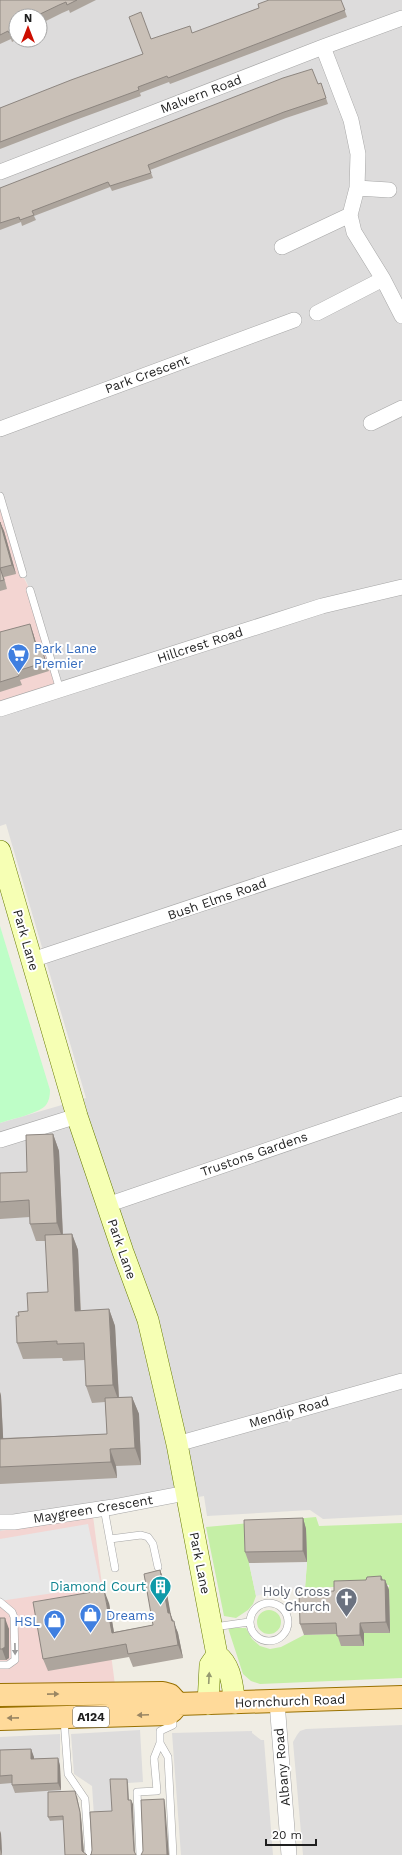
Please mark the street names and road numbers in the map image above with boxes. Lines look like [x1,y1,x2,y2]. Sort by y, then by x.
street label: Malvern Road [158,72,244,116]
street label: Park Crescent [103,352,192,396]
street label: Hillcrest Road [155,624,245,666]
street label: Bush Elms Road [166,875,268,923]
street label: Park Lane [10,908,42,972]
street label: Trustons Gardens [199,1129,310,1179]
street label: Park Lane [105,1217,139,1281]
street label: Mendip Road [247,1393,331,1431]
street label: Maygreen Crescent [32,1492,154,1526]
street label: Park Lane [187,1531,213,1595]
street label: Hornchurch Road [235,1692,345,1710]
road number: A124 [73,1707,109,1727]
street label: Albany Road [271,1727,293,1807]

